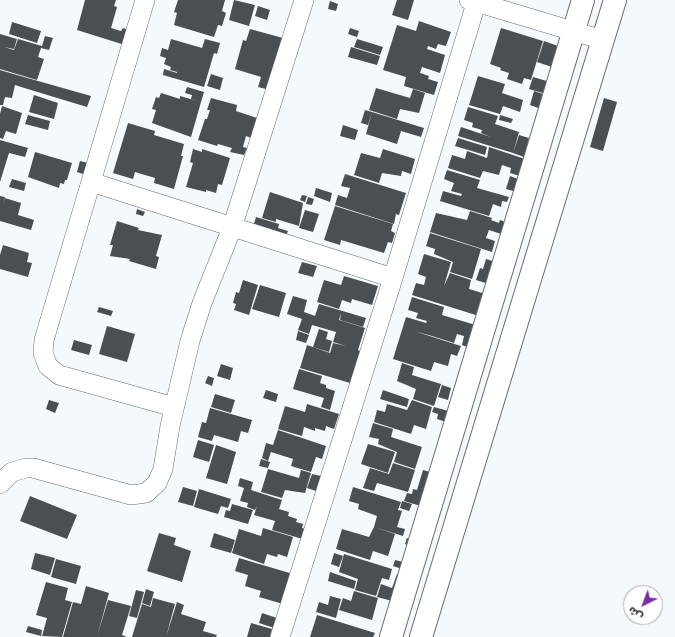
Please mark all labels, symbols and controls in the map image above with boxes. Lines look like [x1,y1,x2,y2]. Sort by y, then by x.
north arrow [623,585,663,625]
text: ش [625,603,646,624]

